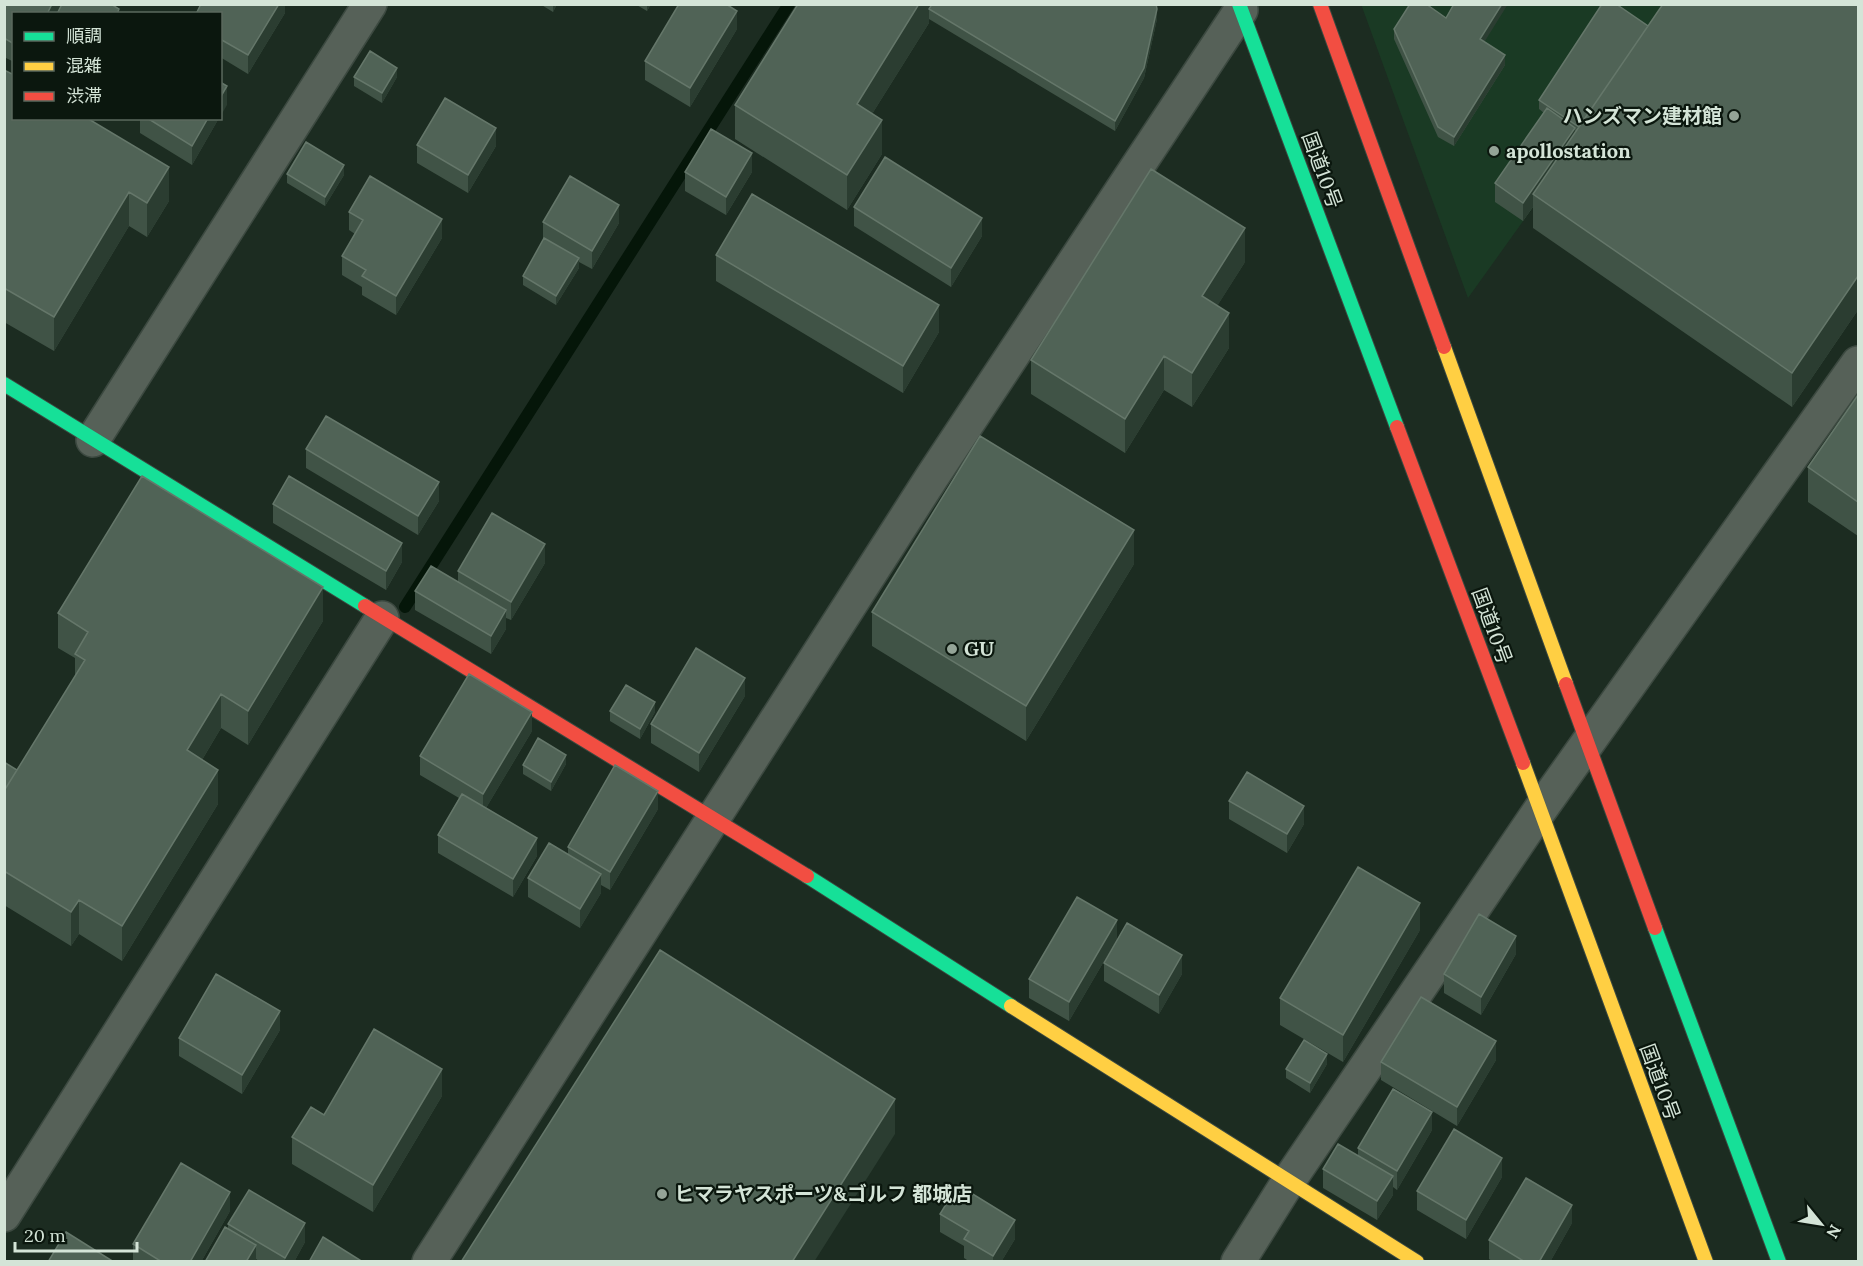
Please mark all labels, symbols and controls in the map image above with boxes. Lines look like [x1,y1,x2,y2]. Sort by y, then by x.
legend [12,12,222,120]
text: 順調 [66,24,102,47]
text: 混雑 [66,54,102,77]
text: 渋滞 [66,84,102,107]
place label: ハンズマン建材館 [1562,103,1722,128]
marker: ハンズマン建材館 [1727,109,1741,123]
street label: 国道10号 [1297,128,1348,212]
place label: apollostation [1506,138,1631,163]
marker: apollostation [1487,144,1501,158]
street label: 国道10号 [1467,584,1518,668]
place label: GU [964,636,994,661]
marker: GU [945,642,959,656]
street label: 国道10号 [1635,1040,1686,1124]
place label: ヒマラヤスポーツ&ゴルフ 都城店 [674,1181,972,1206]
marker: ヒマラヤスポーツ&ゴルフ 都城店 [655,1187,669,1201]
north arrow [1791,1194,1851,1254]
scale bar [15,1215,136,1253]
text: N [1822,1221,1846,1242]
text: 20 m [24,1224,66,1247]

